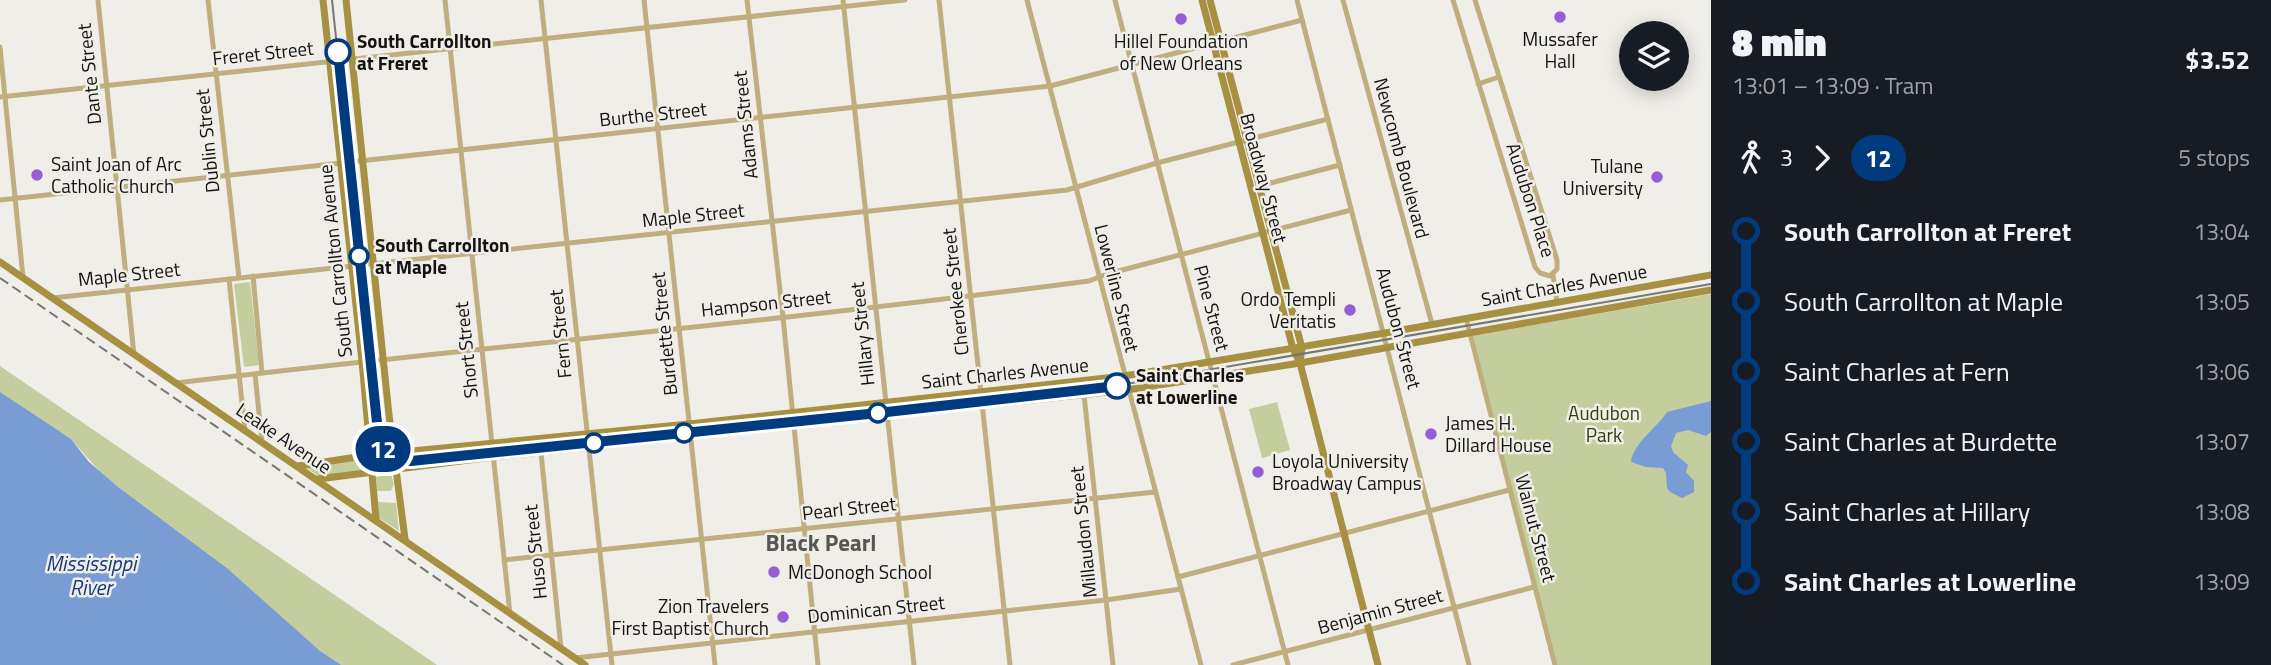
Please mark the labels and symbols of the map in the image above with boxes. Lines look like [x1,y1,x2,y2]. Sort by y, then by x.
marker: Mussafer Hall [1552,9,1568,25]
marker: Hillel Foundation of New Orleans [1173,11,1189,27]
street label: Dante Street [69,22,108,126]
place label: Mussafer Hall [1522,24,1598,75]
place label: South Carrollton at Freret [357,26,492,77]
place label: Hillel Foundation of New Orleans [1114,26,1248,77]
street label: Freret Street [211,33,315,72]
marker: South Carrollton at Freret [325,39,351,65]
street label: Adams Street [724,69,765,181]
street label: Newcomb Boulevard [1367,74,1438,242]
street label: Dublin Street [187,87,226,194]
street label: Burthe Street [598,93,708,134]
street label: Broadway Street [1233,109,1296,247]
street label: Audubon Place [1499,139,1564,261]
place label: Saint Joan of Arc Catholic Church [51,149,182,200]
place label: Tulane University [1562,151,1643,202]
street label: South Carrollton Avenue [310,163,359,359]
marker: Saint Joan of Arc Catholic Church [29,167,45,183]
marker: Tulane University [1649,169,1665,185]
street label: Maple Street [640,195,746,234]
street label: Lowerline Street [1088,221,1147,355]
street label: Cherokee Street [933,227,976,357]
place label: South Carrollton at Maple [375,230,510,281]
marker: South Carrollton at Maple [349,246,369,266]
street label: Maple Street [76,254,182,293]
street label: Saint Charles Avenue [1479,256,1649,313]
street label: Pine Street [1187,261,1238,355]
street label: Audubon Street [1369,264,1430,392]
street label: Burdette Street [643,271,684,397]
street label: Hillary Street [842,280,881,387]
street label: Hampson Street [700,281,833,324]
place label: Ordo Templi Veritatis [1241,284,1336,335]
street label: Fern Street [540,288,579,380]
street label: Short Street [446,300,485,400]
marker: Ordo Templi Veritatis [1342,302,1358,318]
street label: Saint Charles Avenue [920,349,1090,396]
place label: Saint Charles at Lowerline [1136,360,1244,411]
marker: Saint Charles at Lowerline [1104,373,1130,399]
street label: Leake Avenue [230,395,338,480]
park label: Audubon Park [1568,398,1640,449]
unlabelled marker [868,403,888,423]
place label: James H. Dillard House [1445,408,1552,459]
unlabelled marker [674,423,694,443]
line badge: 12 [352,426,414,472]
marker: James H. Dillard House [1423,426,1439,442]
unlabelled marker [584,433,604,453]
place label: Loyola University Broadway Campus [1272,446,1422,497]
marker: Loyola University Broadway Campus [1250,464,1266,480]
street label: Millaudon Street [1061,465,1104,599]
street label: Walnut Street [1508,471,1565,585]
street label: Pearl Street [800,488,898,527]
street label: Huso Street [515,503,554,601]
district label: Black Pearl [766,525,876,560]
water label: Mississippi River [46,547,139,603]
place label: McDonogh School [788,557,932,586]
marker: McDonogh School [766,564,782,580]
street label: Benjamin Street [1314,580,1446,641]
street label: Dominican Street [806,587,946,630]
place label: Zion Travelers First Baptist Church [611,591,769,642]
marker: Zion Travelers First Baptist Church [775,609,791,625]

